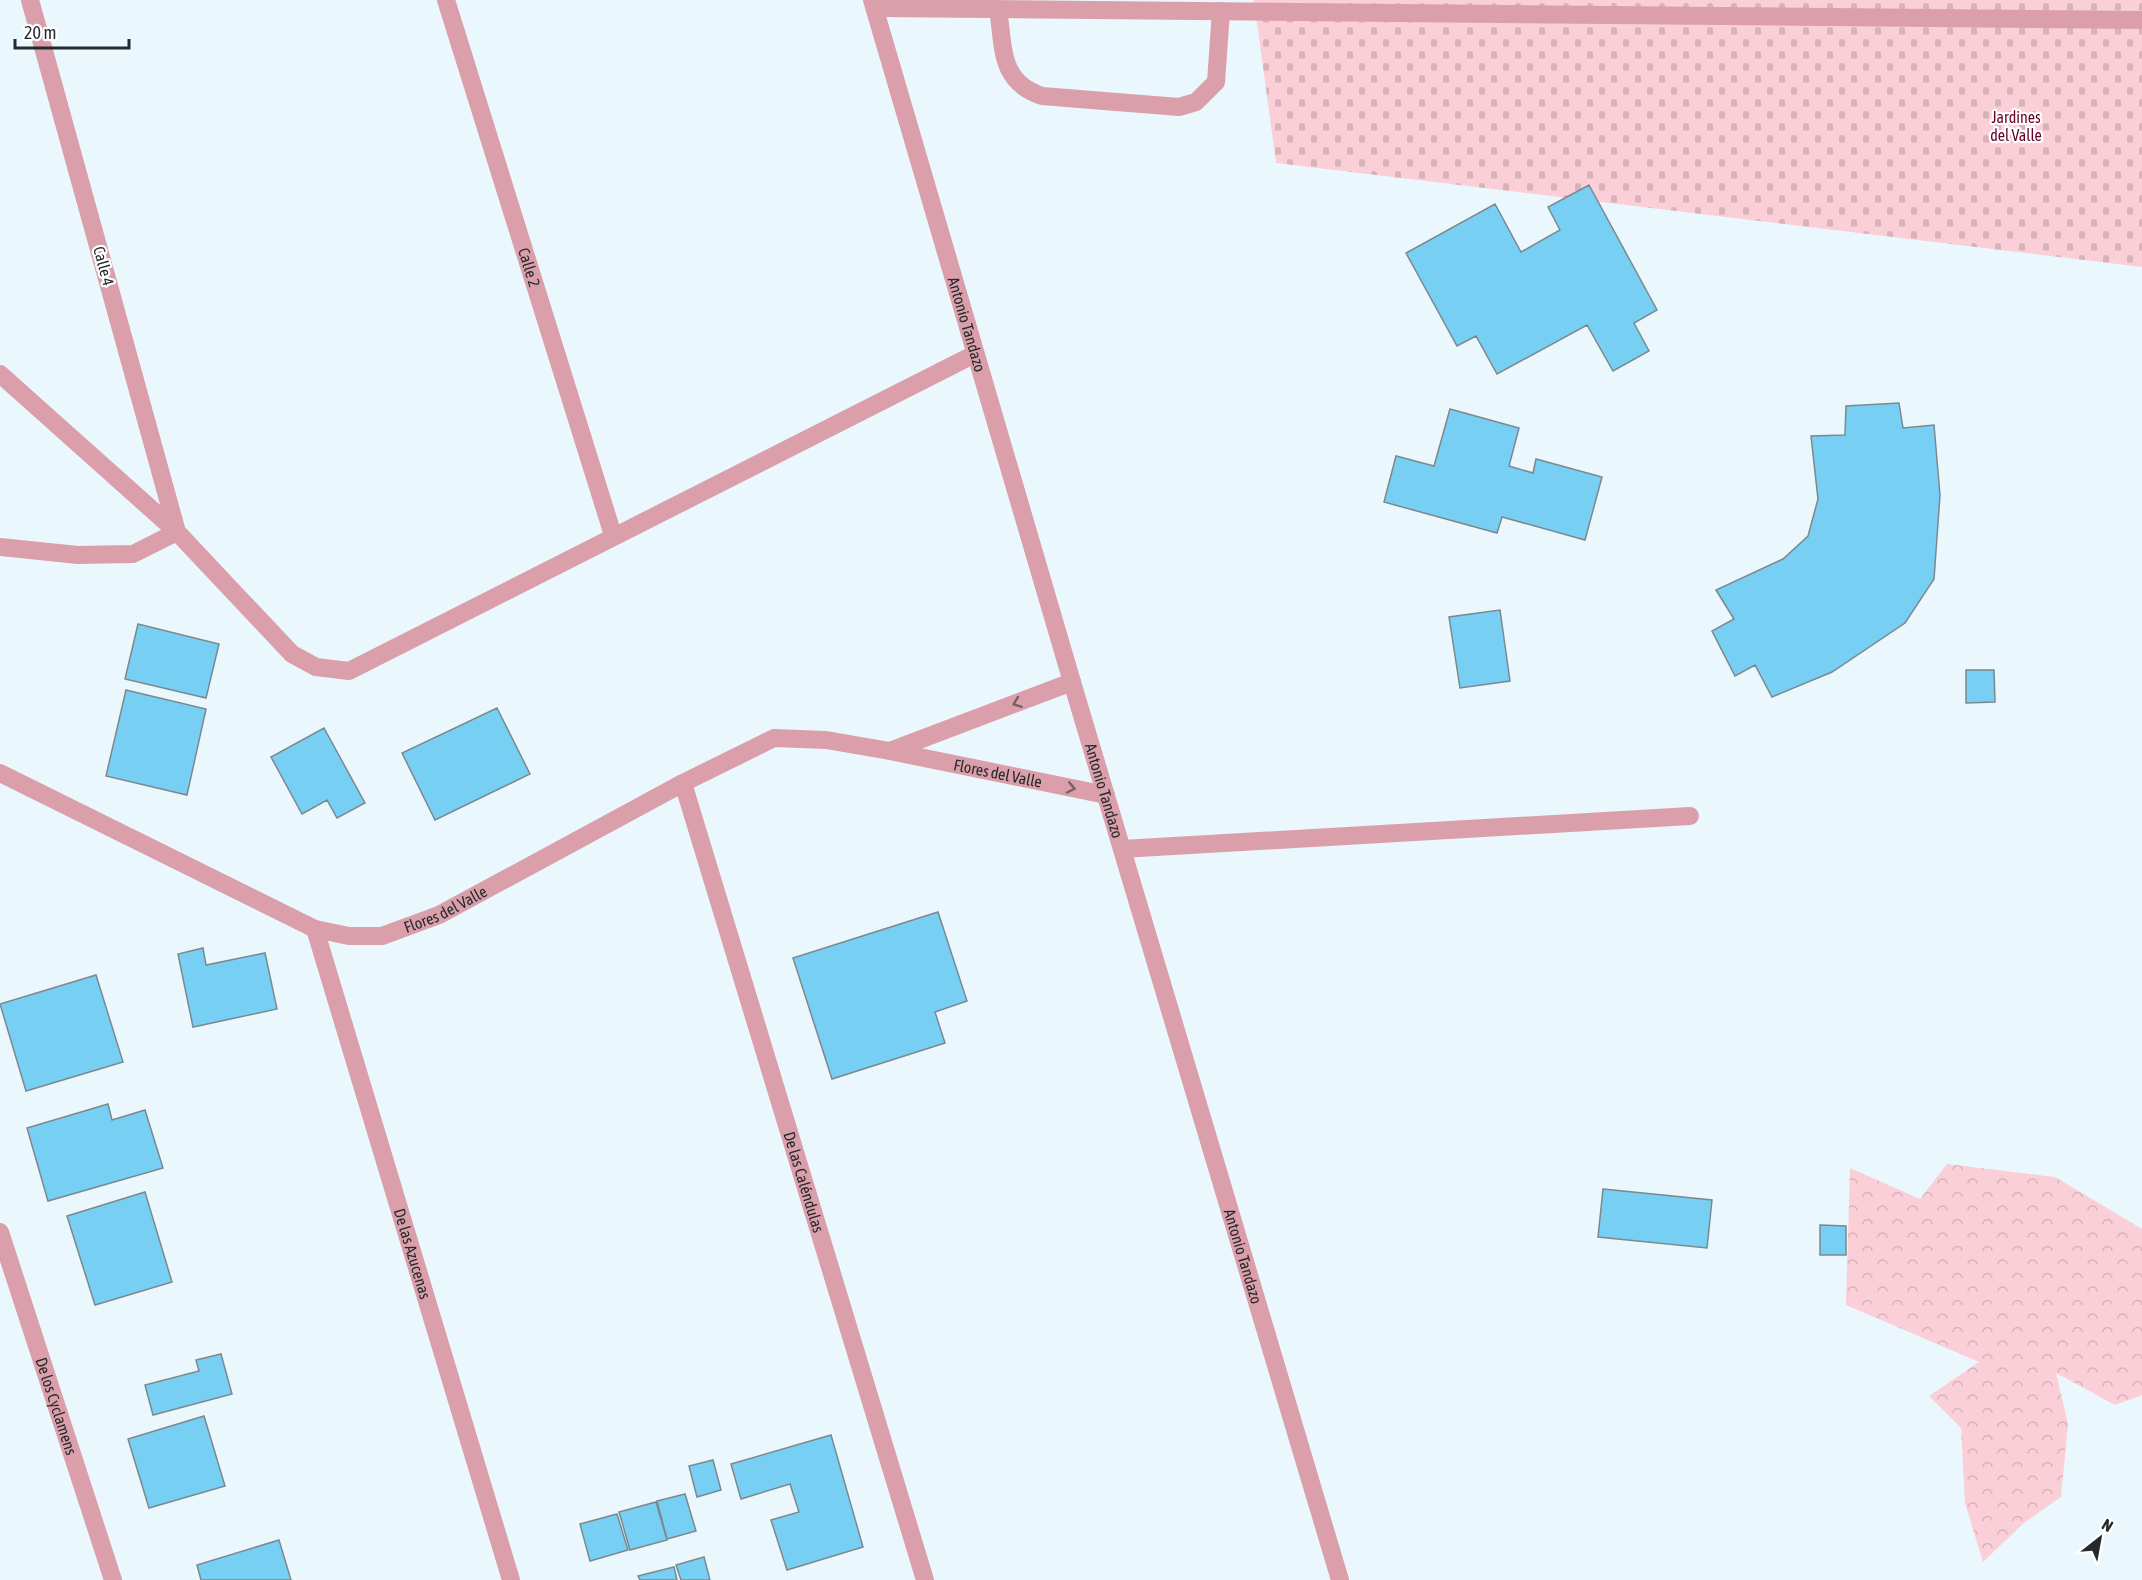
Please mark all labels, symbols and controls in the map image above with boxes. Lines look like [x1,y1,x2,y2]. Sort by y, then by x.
scale bar [15,12,129,50]
text: 20 m [24,22,56,43]
park label: Jardines del Valle [1990,108,2042,144]
street label: Calle 4 [90,244,118,288]
street label: Calle 2 [515,246,544,289]
street label: Antonio Tandazo [945,275,990,374]
one-way arrow [1012,695,1023,708]
street label: Antonio Tandazo [1082,741,1127,840]
street label: Flores del Valle [952,755,1044,791]
one-way arrow [1066,780,1076,793]
street label: Flores del Valle [401,882,490,936]
street label: De las Caléndulas [780,1129,828,1235]
street label: De las Azucenas [391,1206,435,1301]
street label: Antonio Tandazo [1221,1207,1266,1306]
street label: De los Cyclamens [32,1355,81,1457]
north arrow [2070,1508,2130,1568]
text: N [2099,1515,2116,1535]

